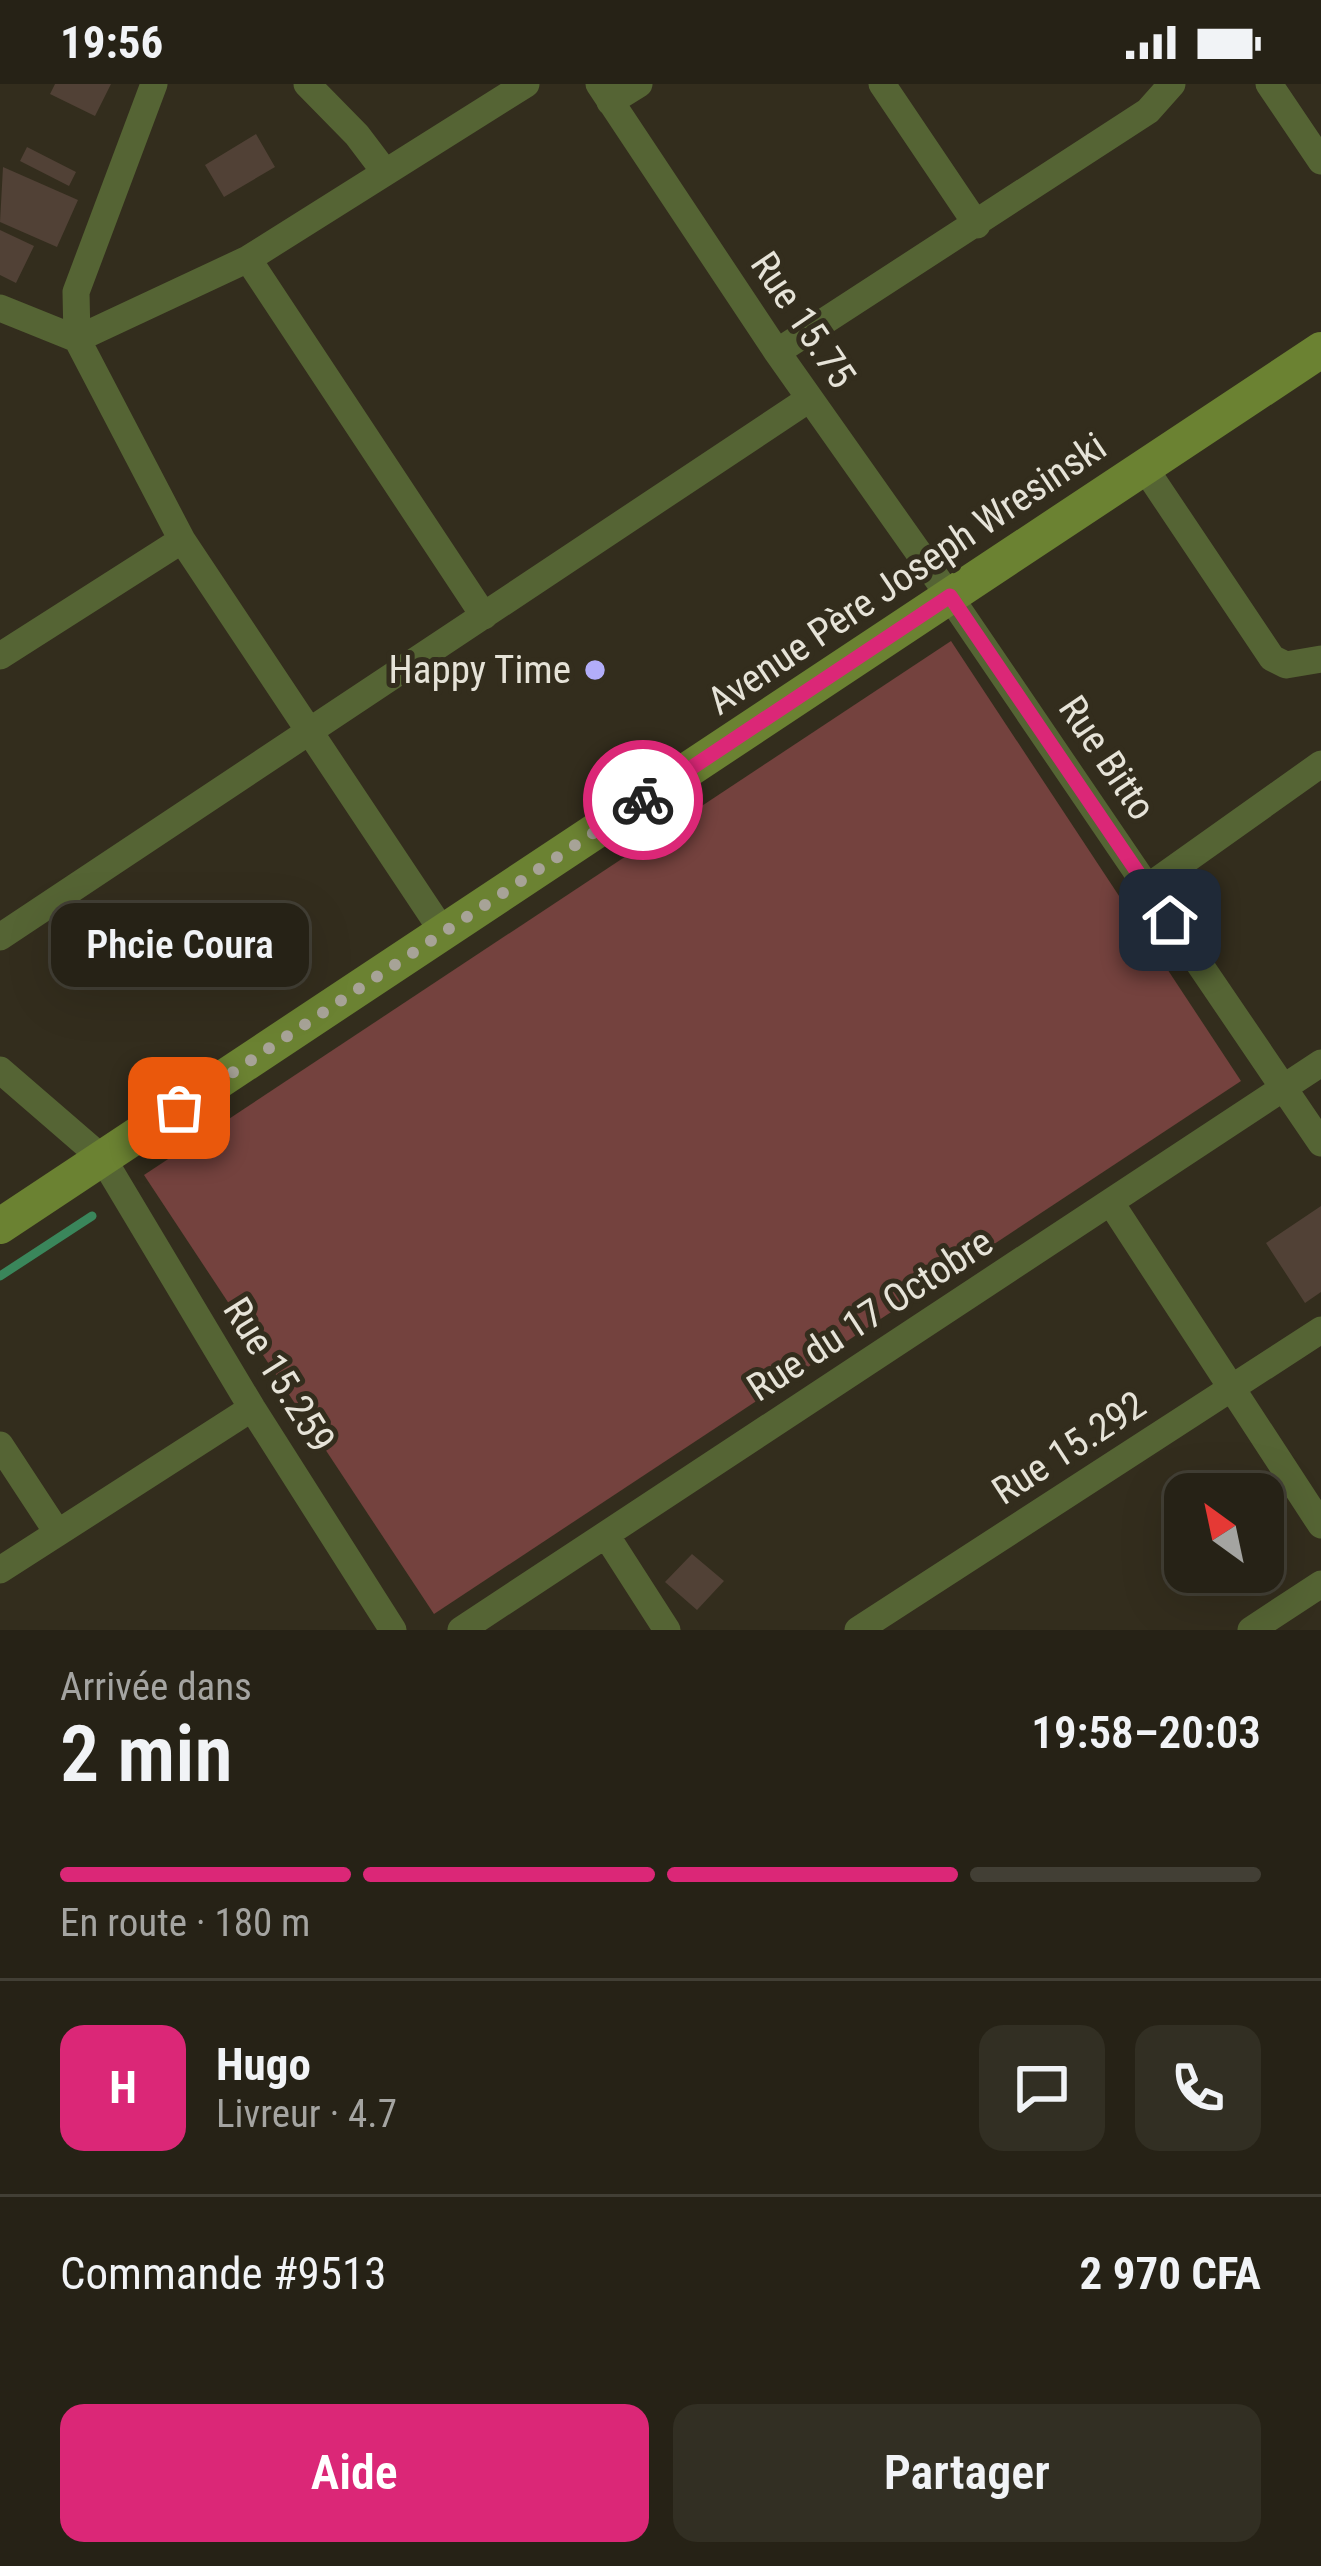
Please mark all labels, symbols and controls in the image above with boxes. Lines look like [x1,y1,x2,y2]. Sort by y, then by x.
text: 19:56 [60,16,163,69]
street label: Rue 15.75 [741,243,865,397]
street label: Avenue Père Joseph Wresinski [699,423,1115,725]
place label: Happy Time [389,647,571,693]
marker: Happy Time [582,657,608,683]
street label: Rue Bitto [1049,687,1165,829]
courier [583,740,703,860]
icon: bike [610,767,676,833]
pin [1119,869,1221,971]
icon: home [1137,887,1203,953]
callout: Phcie Coura [50,904,308,988]
text: Phcie Coura [86,922,274,968]
pin [128,1057,230,1159]
icon: bag [146,1075,212,1141]
street label: Rue du 17 Octobre [739,1219,1001,1411]
street label: Rue 15.259 [214,1289,344,1461]
street label: Rue 15.292 [984,1382,1154,1514]
north arrow [1164,1473,1284,1593]
map controls [1164,1473,1284,1593]
text: Arrivée dans [60,1664,252,1710]
text: 19:58–20:03 [1031,1706,1261,1759]
text: 2 min [60,1709,233,1800]
text: En route · 180 m [60,1900,310,1946]
button: chat [979,2025,1105,2151]
button: phone [1135,2025,1261,2151]
text: Hugo [216,2038,311,2091]
text: H [109,2061,137,2114]
text: Livreur · 4.7 [216,2091,397,2137]
text: Commande #9513 [60,2247,386,2300]
text: 2 970 CFA [1080,2247,1261,2300]
button: Aide [60,2404,649,2542]
button: Partager [673,2404,1261,2542]

